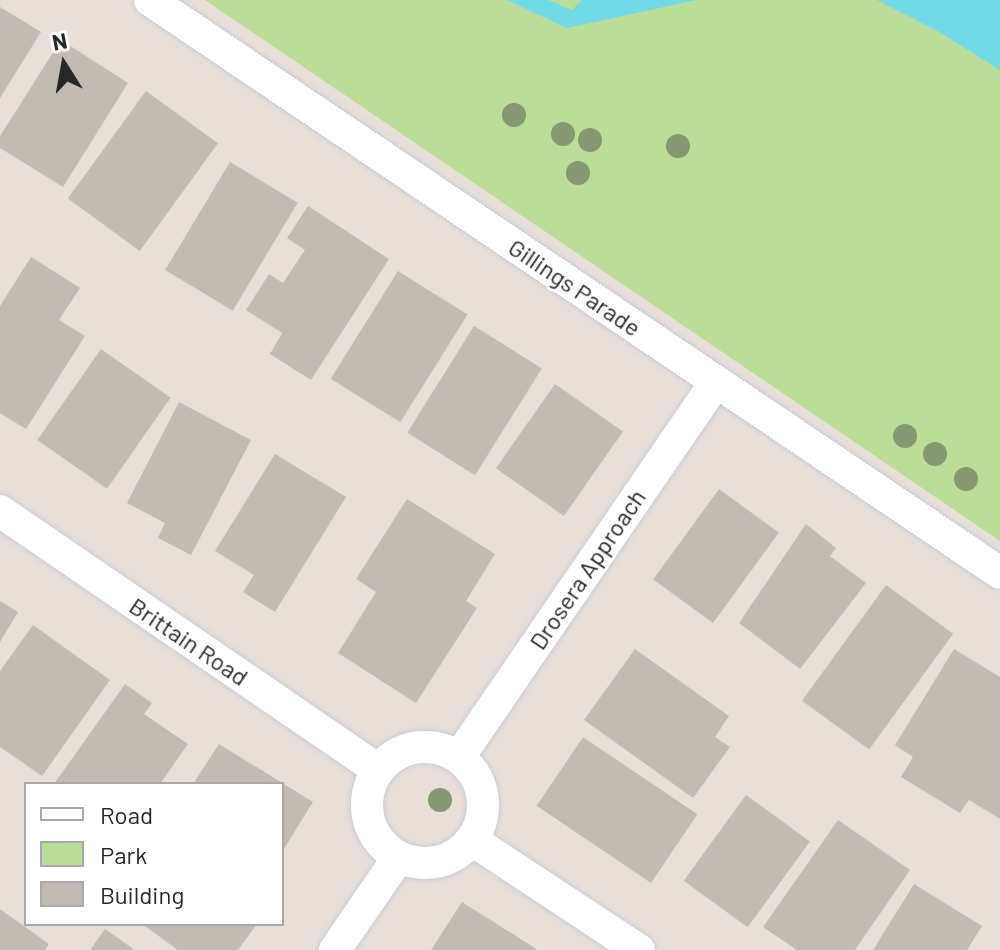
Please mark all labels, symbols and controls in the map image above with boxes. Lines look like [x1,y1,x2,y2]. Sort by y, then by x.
north arrow [24,24,104,104]
text: N [50,26,69,55]
street label: Gillings Parade [503,232,647,342]
street label: Drosera Approach [523,483,651,655]
street label: Brittain Road [124,591,254,691]
legend [24,782,284,926]
text: Road [100,800,153,829]
text: Park [100,840,147,869]
text: Building [100,880,184,909]

